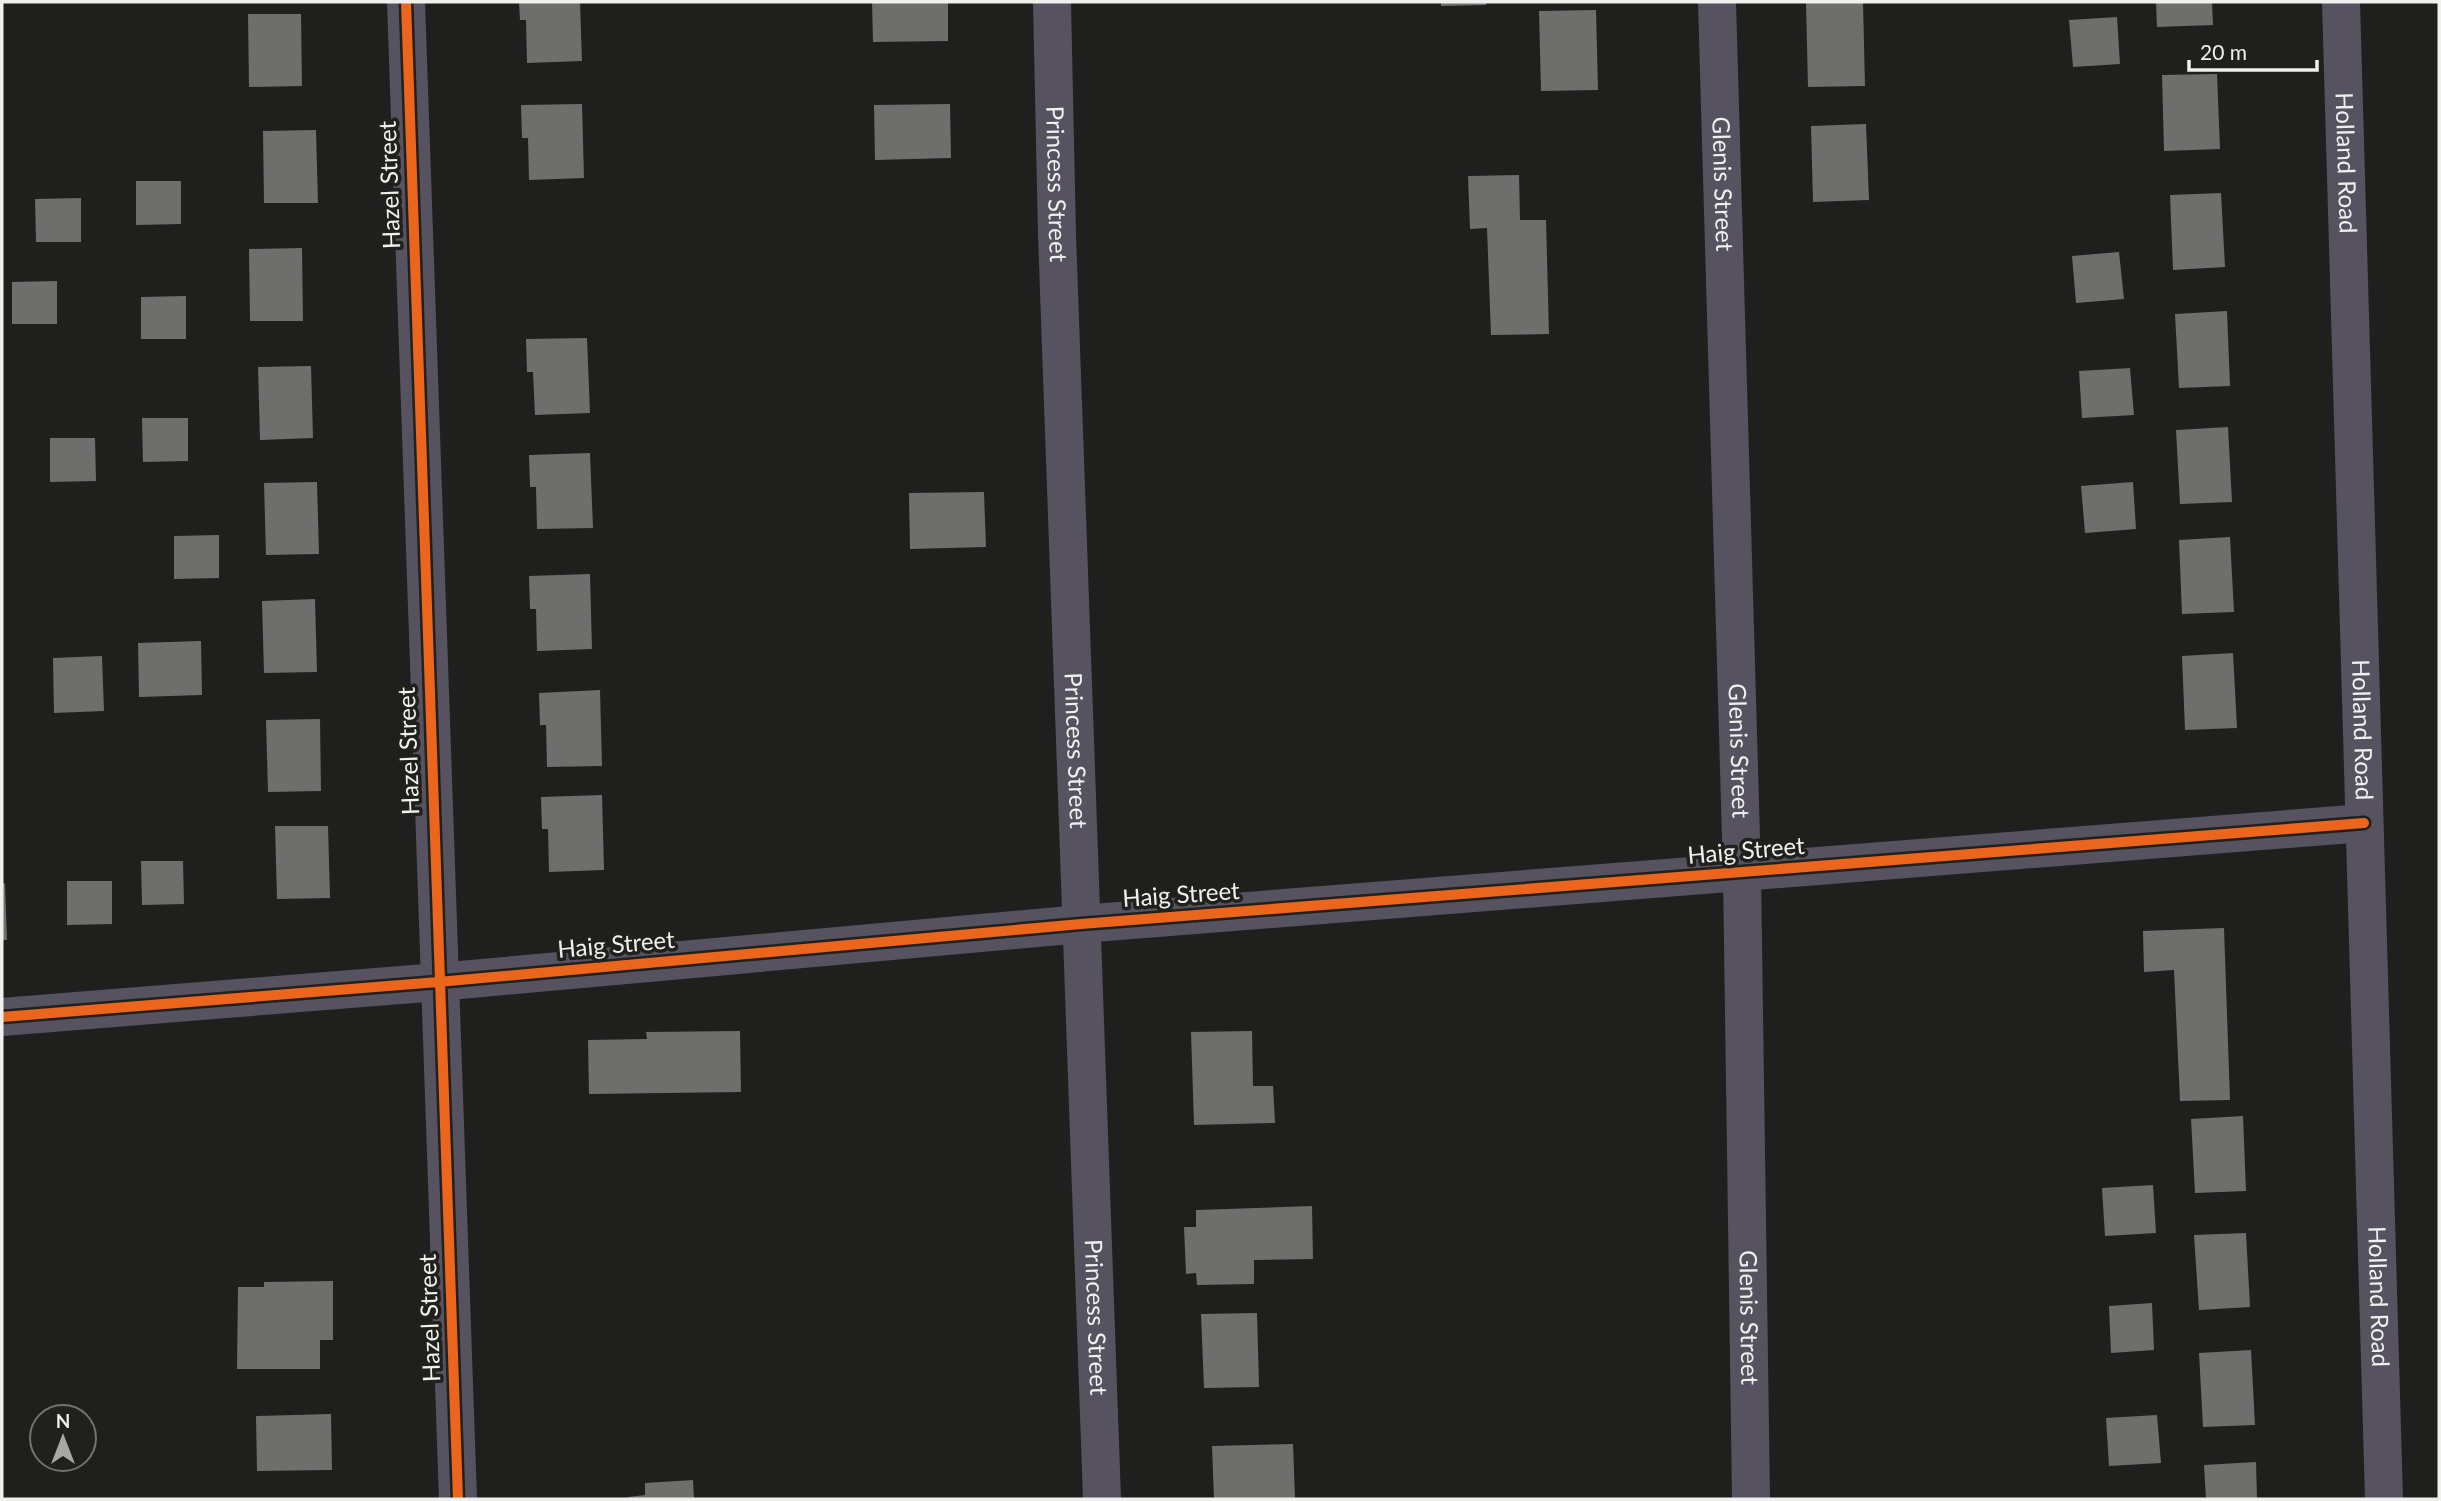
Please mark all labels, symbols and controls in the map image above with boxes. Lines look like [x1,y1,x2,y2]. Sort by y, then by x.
scale bar [2189,28,2317,72]
text: 20 m [2200,39,2247,64]
street label: Holland Road [2331,92,2364,234]
street label: Princess Street [1041,106,1074,263]
street label: Glenis Street [1707,116,1740,252]
street label: Hazel Street [372,120,405,250]
street label: Holland Road [2347,659,2380,801]
street label: Princess Street [1060,672,1094,830]
street label: Glenis Street [1724,683,1756,819]
street label: Hazel Street [391,686,424,816]
street label: Haig Street [1686,830,1806,869]
street label: Haig Street [1121,875,1241,912]
street label: Haig Street [556,924,676,963]
street label: Holland Road [2363,1225,2396,1367]
street label: Princess Street [1080,1239,1114,1396]
street label: Glenis Street [1734,1250,1765,1386]
street label: Hazel Street [412,1253,445,1383]
north arrow [28,1403,98,1473]
text: N [56,1409,70,1432]

